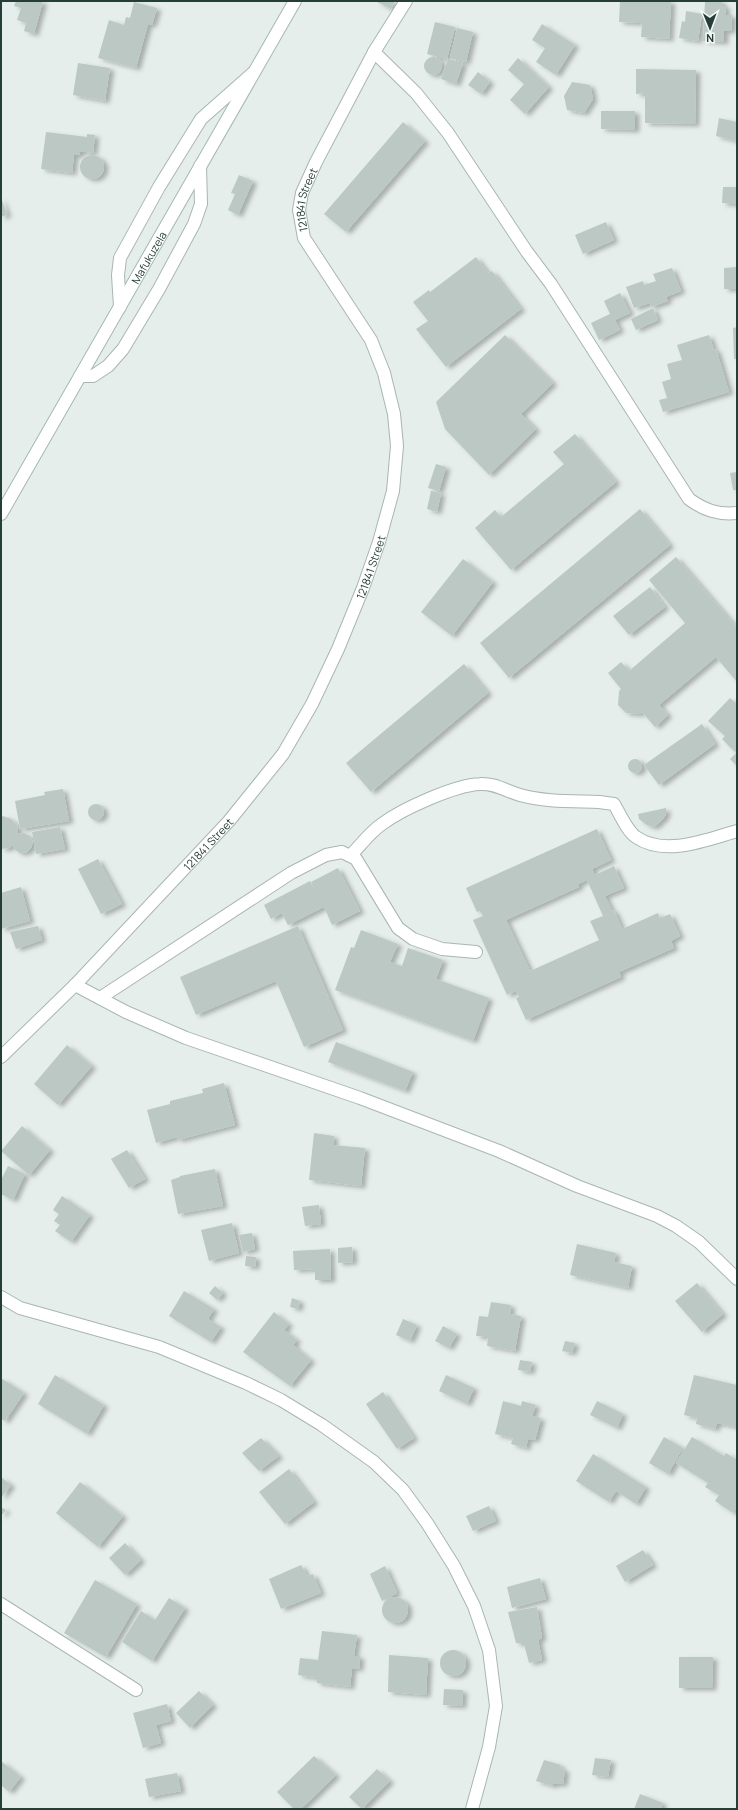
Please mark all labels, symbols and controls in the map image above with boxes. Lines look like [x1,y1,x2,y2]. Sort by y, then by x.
north arrow [690,8,730,48]
text: N [706,31,714,46]
street label: 121841 Street [291,165,320,233]
street label: Mafukuzela [127,228,169,286]
street label: 121841 Street [352,533,388,601]
street label: 121841 Street [179,814,236,873]

